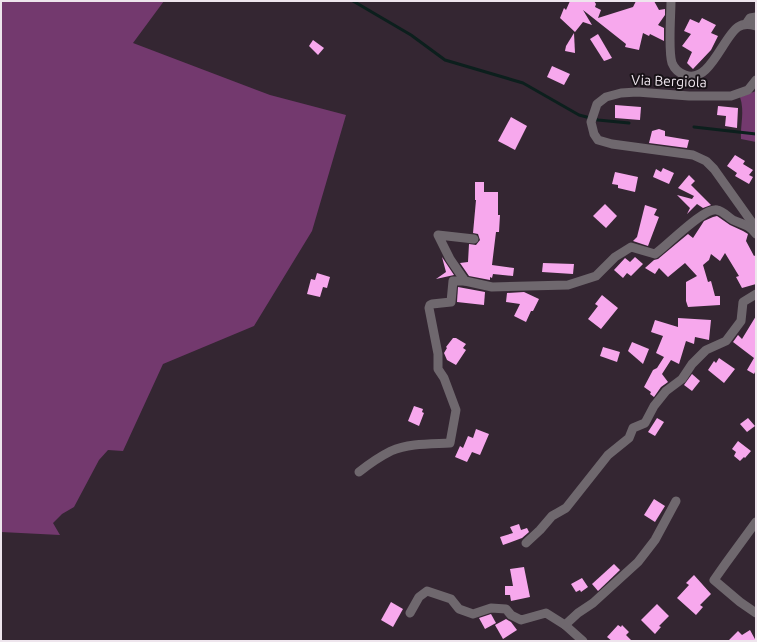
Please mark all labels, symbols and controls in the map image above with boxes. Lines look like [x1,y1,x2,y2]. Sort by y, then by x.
street label: Via Bergiola [631,72,707,90]

